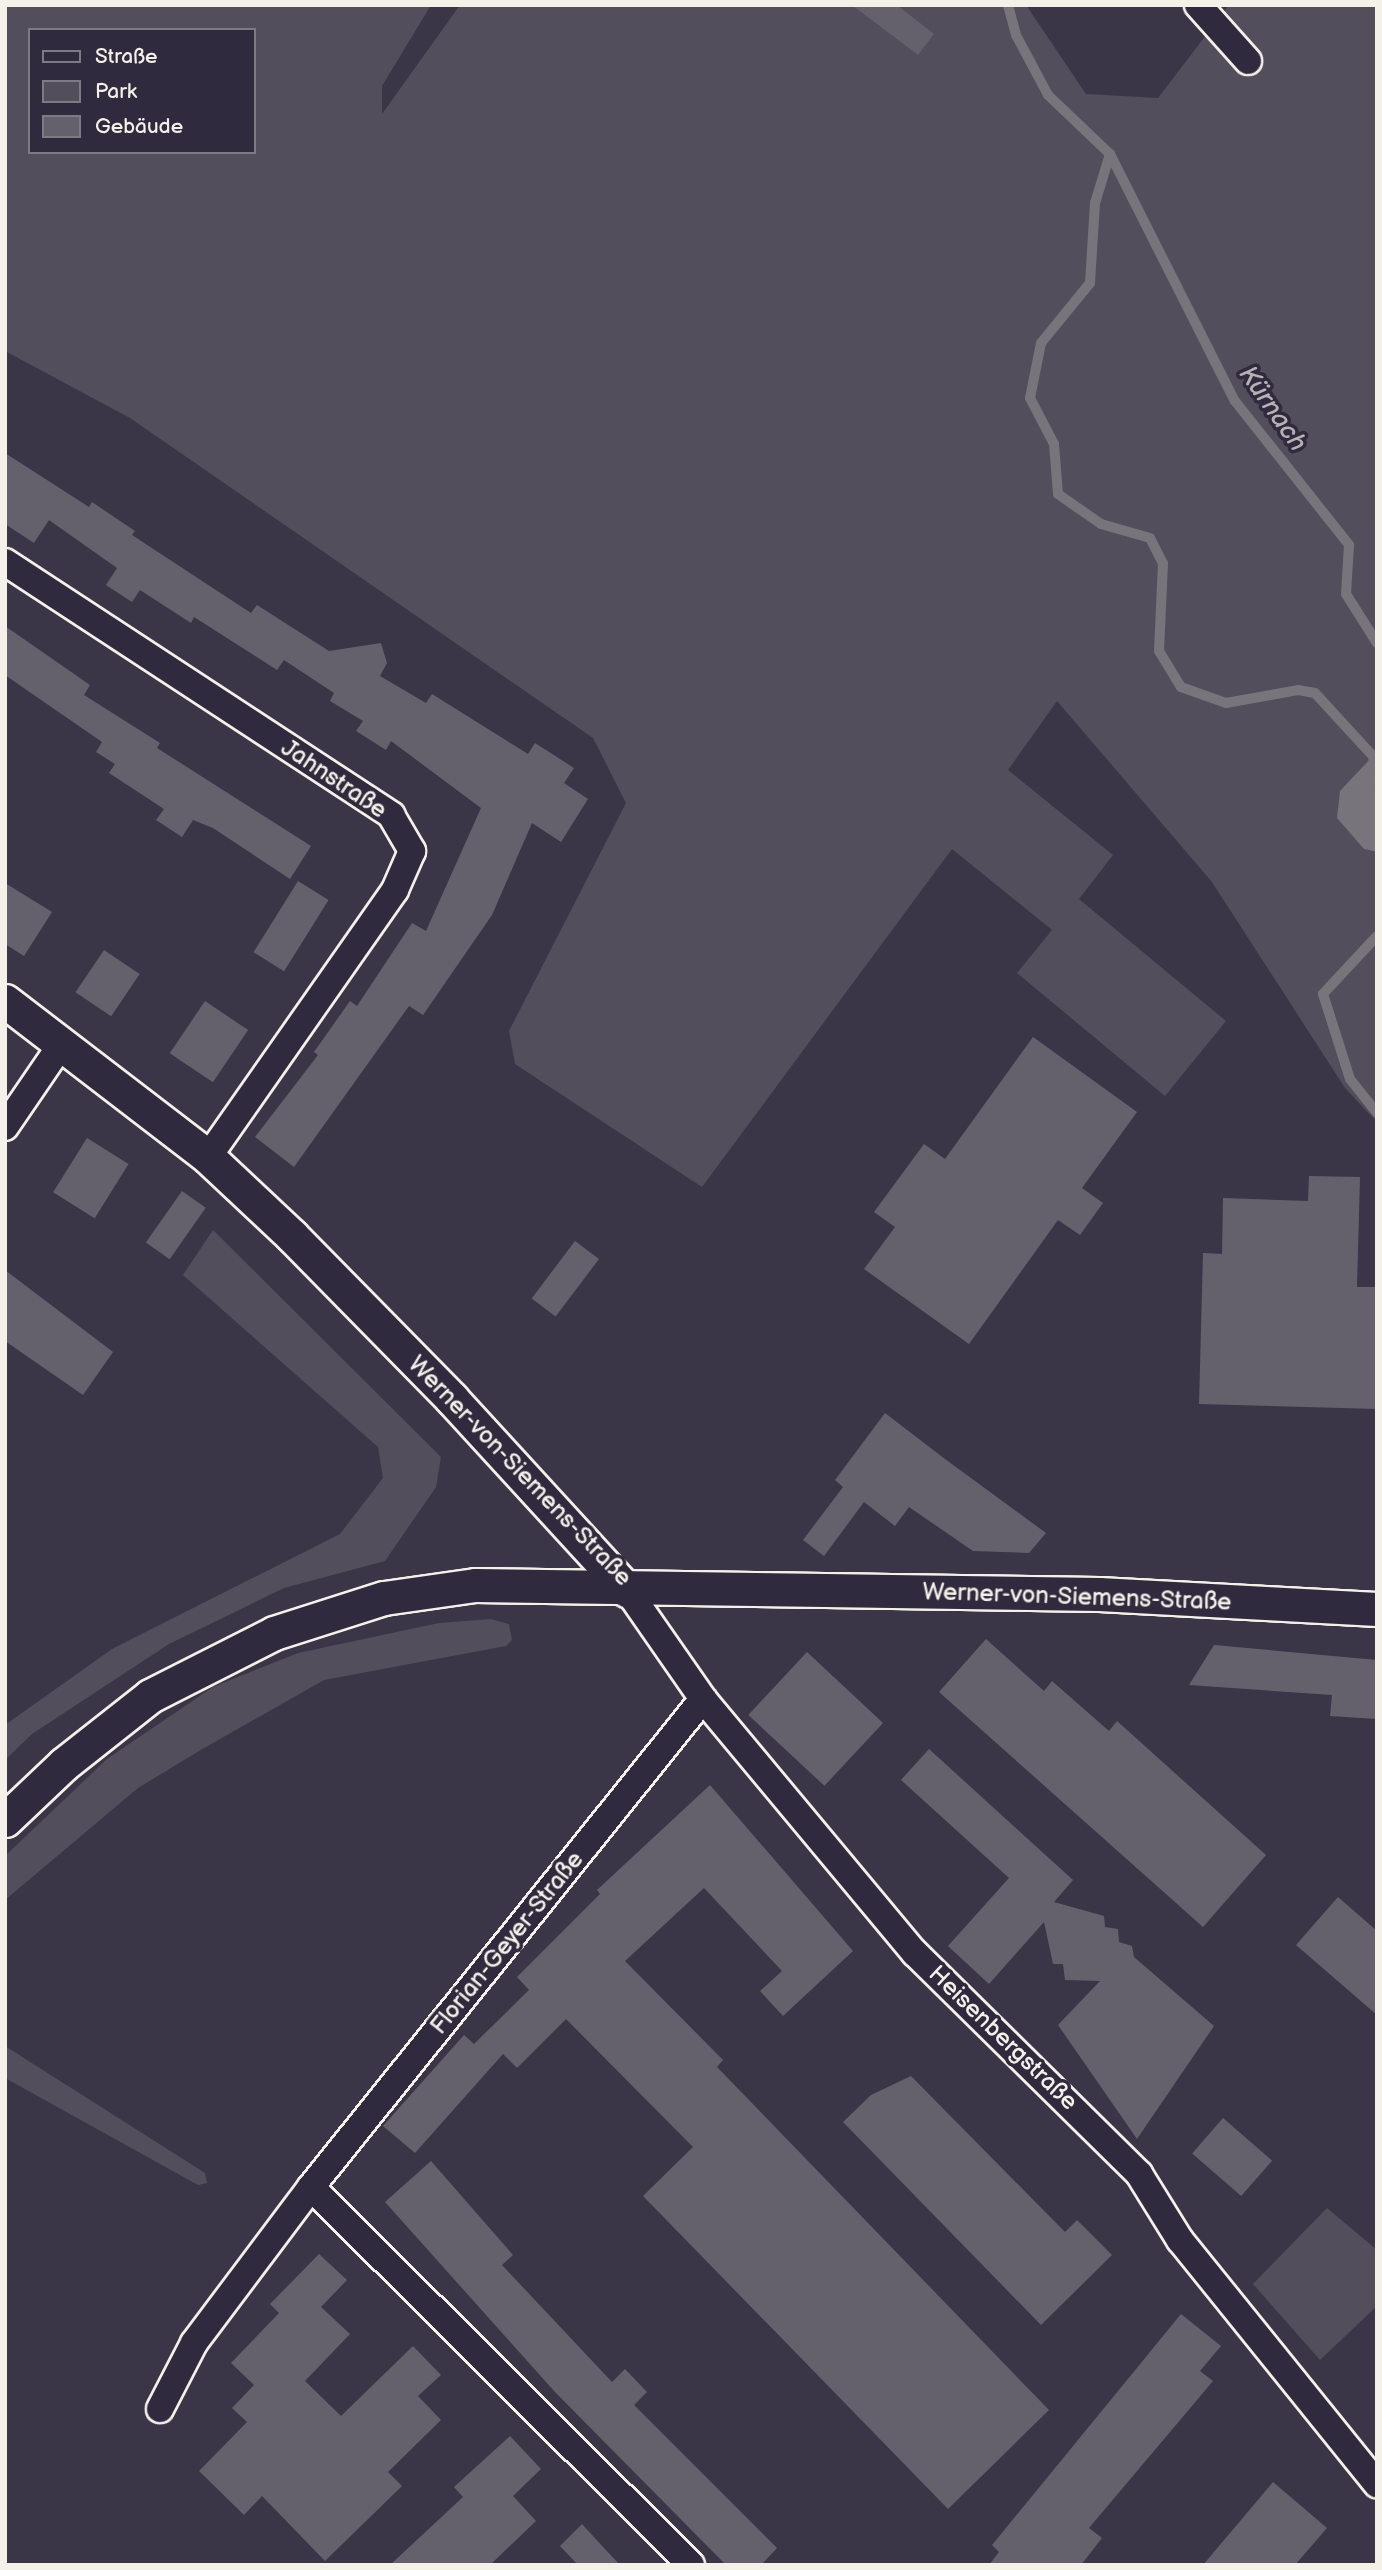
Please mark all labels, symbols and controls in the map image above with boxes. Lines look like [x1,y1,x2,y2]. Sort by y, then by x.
legend [28,28,256,154]
text: Straße [95,44,157,69]
text: Park [95,79,137,104]
text: Gebäude [95,114,183,139]
water label: Kürnach [1231,360,1313,458]
street label: Jahnstraße [276,733,392,825]
street label: Werner-von-Siemens-Straße [402,1350,638,1592]
street label: Werner-von-Siemens-Straße [922,1577,1232,1617]
street label: Florian-Geyer-Straße [424,1846,590,2040]
street label: Heisenbergstraße [923,1960,1083,2116]

